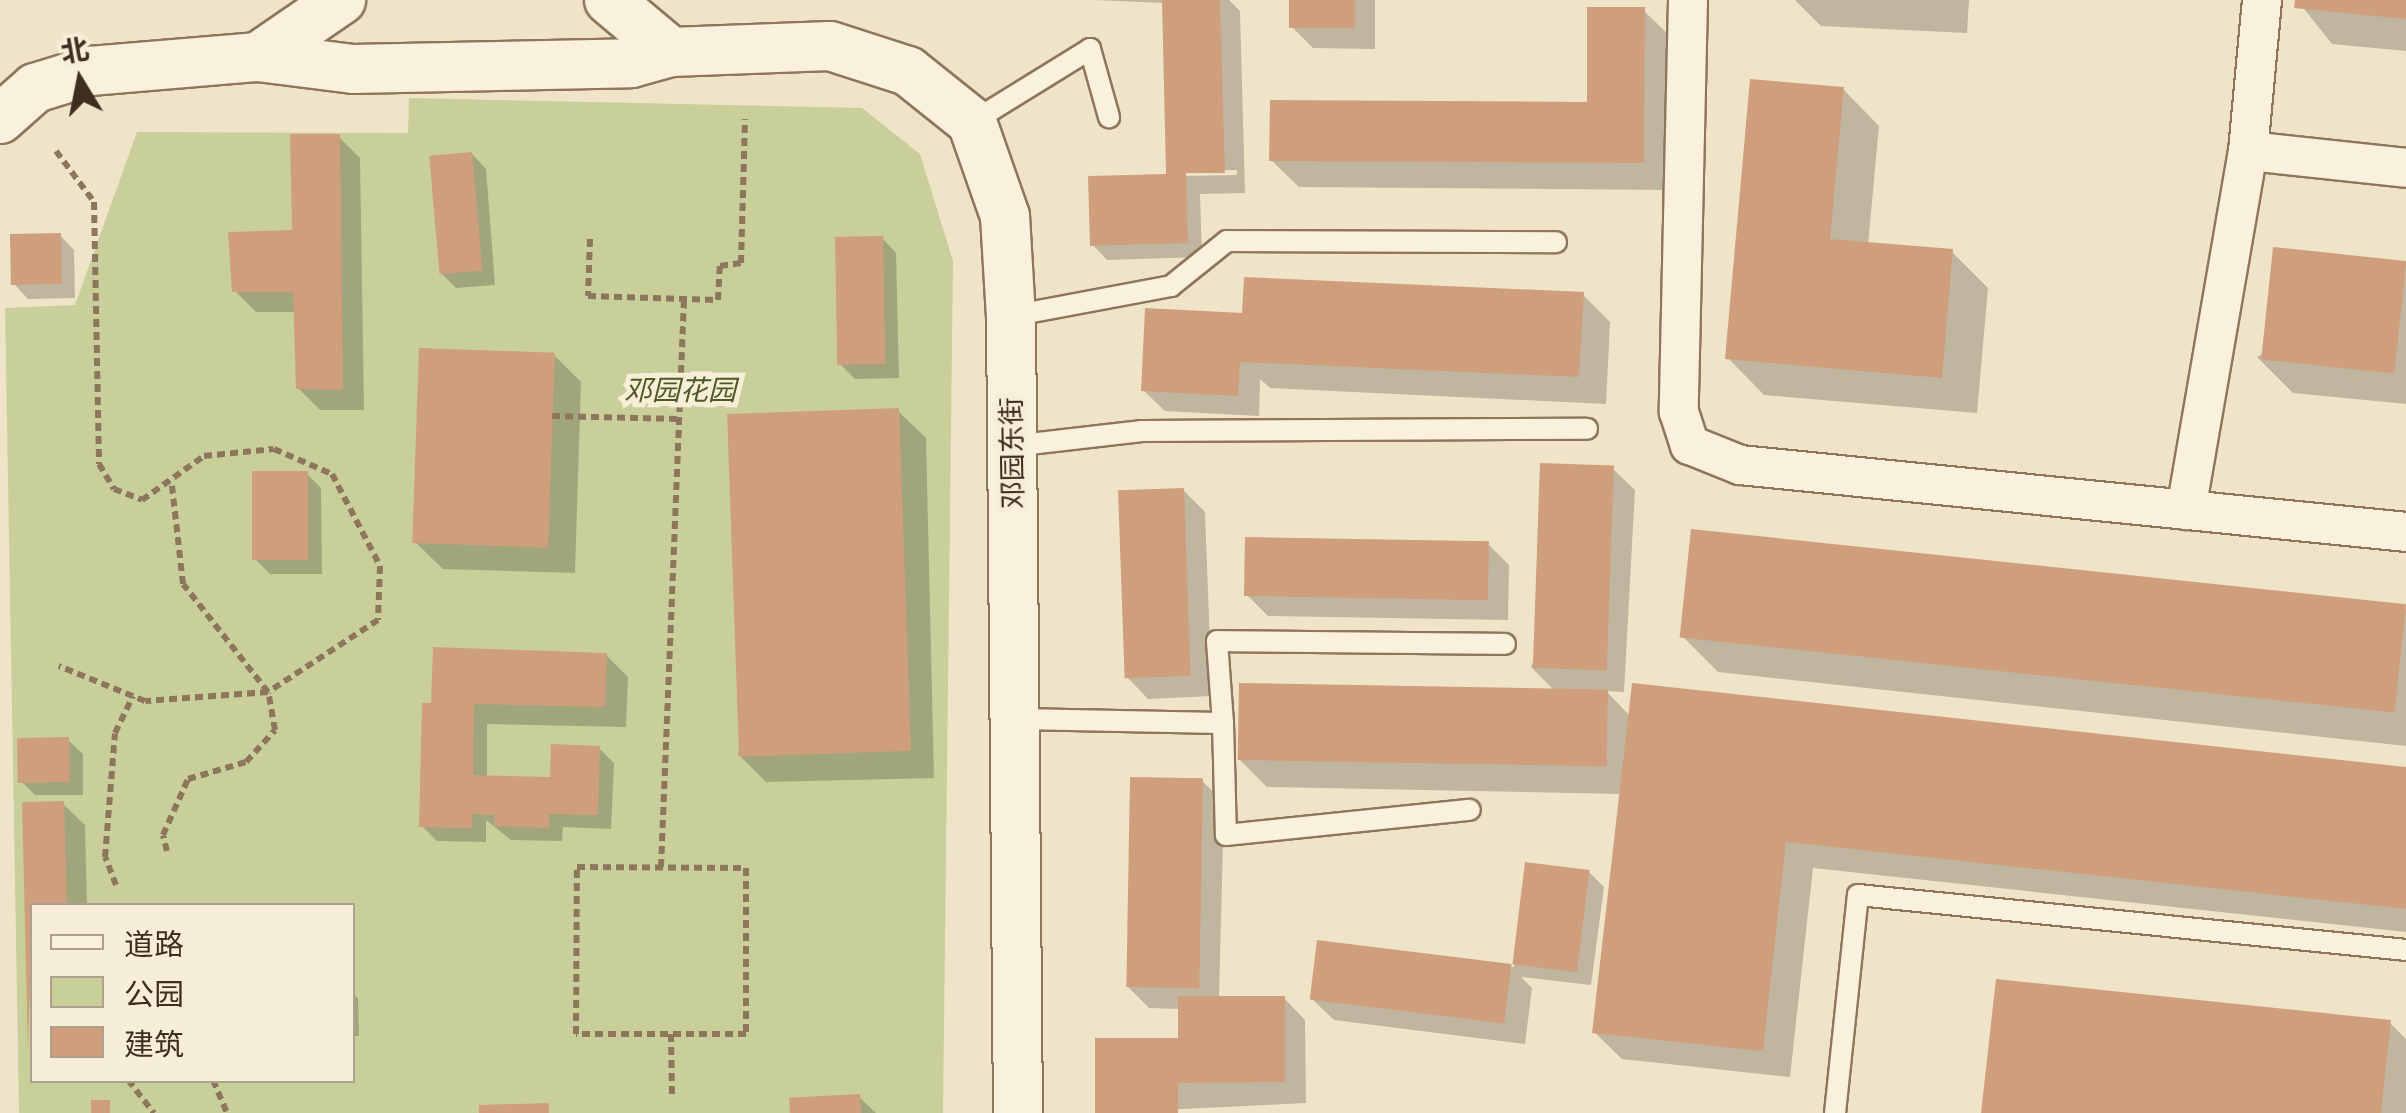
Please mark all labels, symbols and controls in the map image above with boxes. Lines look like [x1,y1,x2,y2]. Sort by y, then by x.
text: 北 [58,29,92,71]
north arrow [30,30,130,130]
park label: 邓园花园 [624,373,736,407]
street label: 邓园东街 [994,397,1030,509]
legend [30,903,355,1083]
text: 道路 [124,924,184,963]
text: 公园 [124,974,184,1013]
text: 建筑 [124,1024,184,1063]

